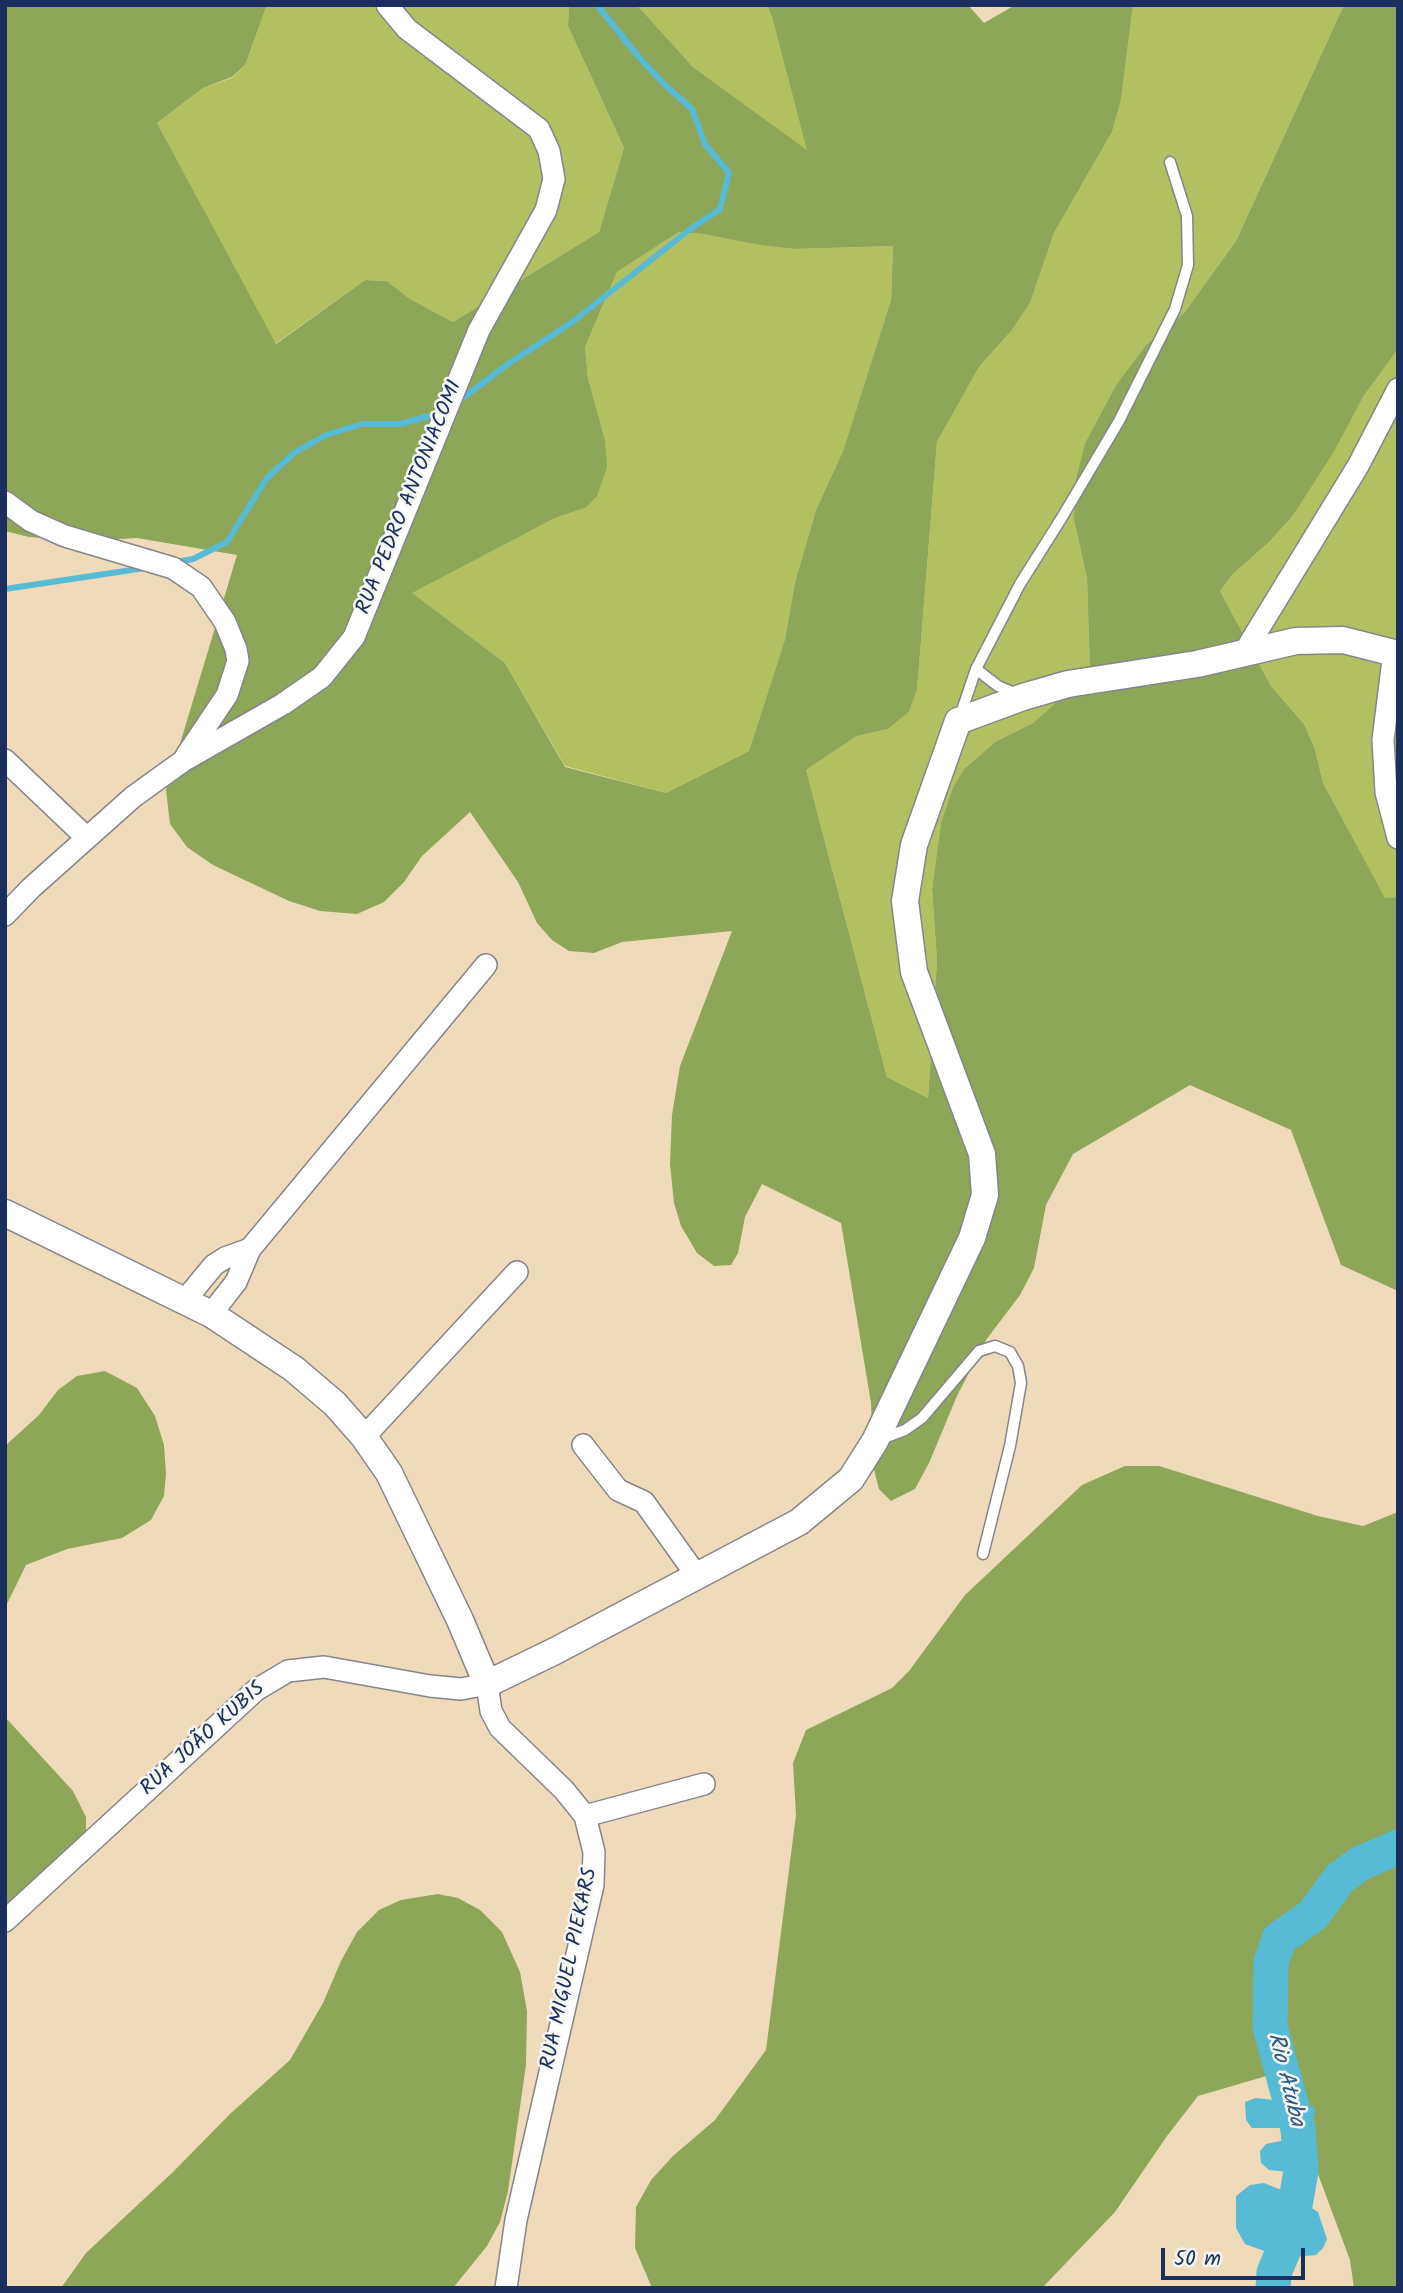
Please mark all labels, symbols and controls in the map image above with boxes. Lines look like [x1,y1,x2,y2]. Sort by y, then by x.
street label: RUA PEDRO ANTONIACOMI [353,377,469,619]
street label: RUA JOÃO KUBIS [137,1678,271,1802]
street label: RUA MIGUEL PIEKARS [537,1866,605,2072]
water label: Rio Atuba [1259,2030,1309,2130]
scale bar [1165,2234,1308,2278]
text: 50 m [1174,2243,1221,2276]

